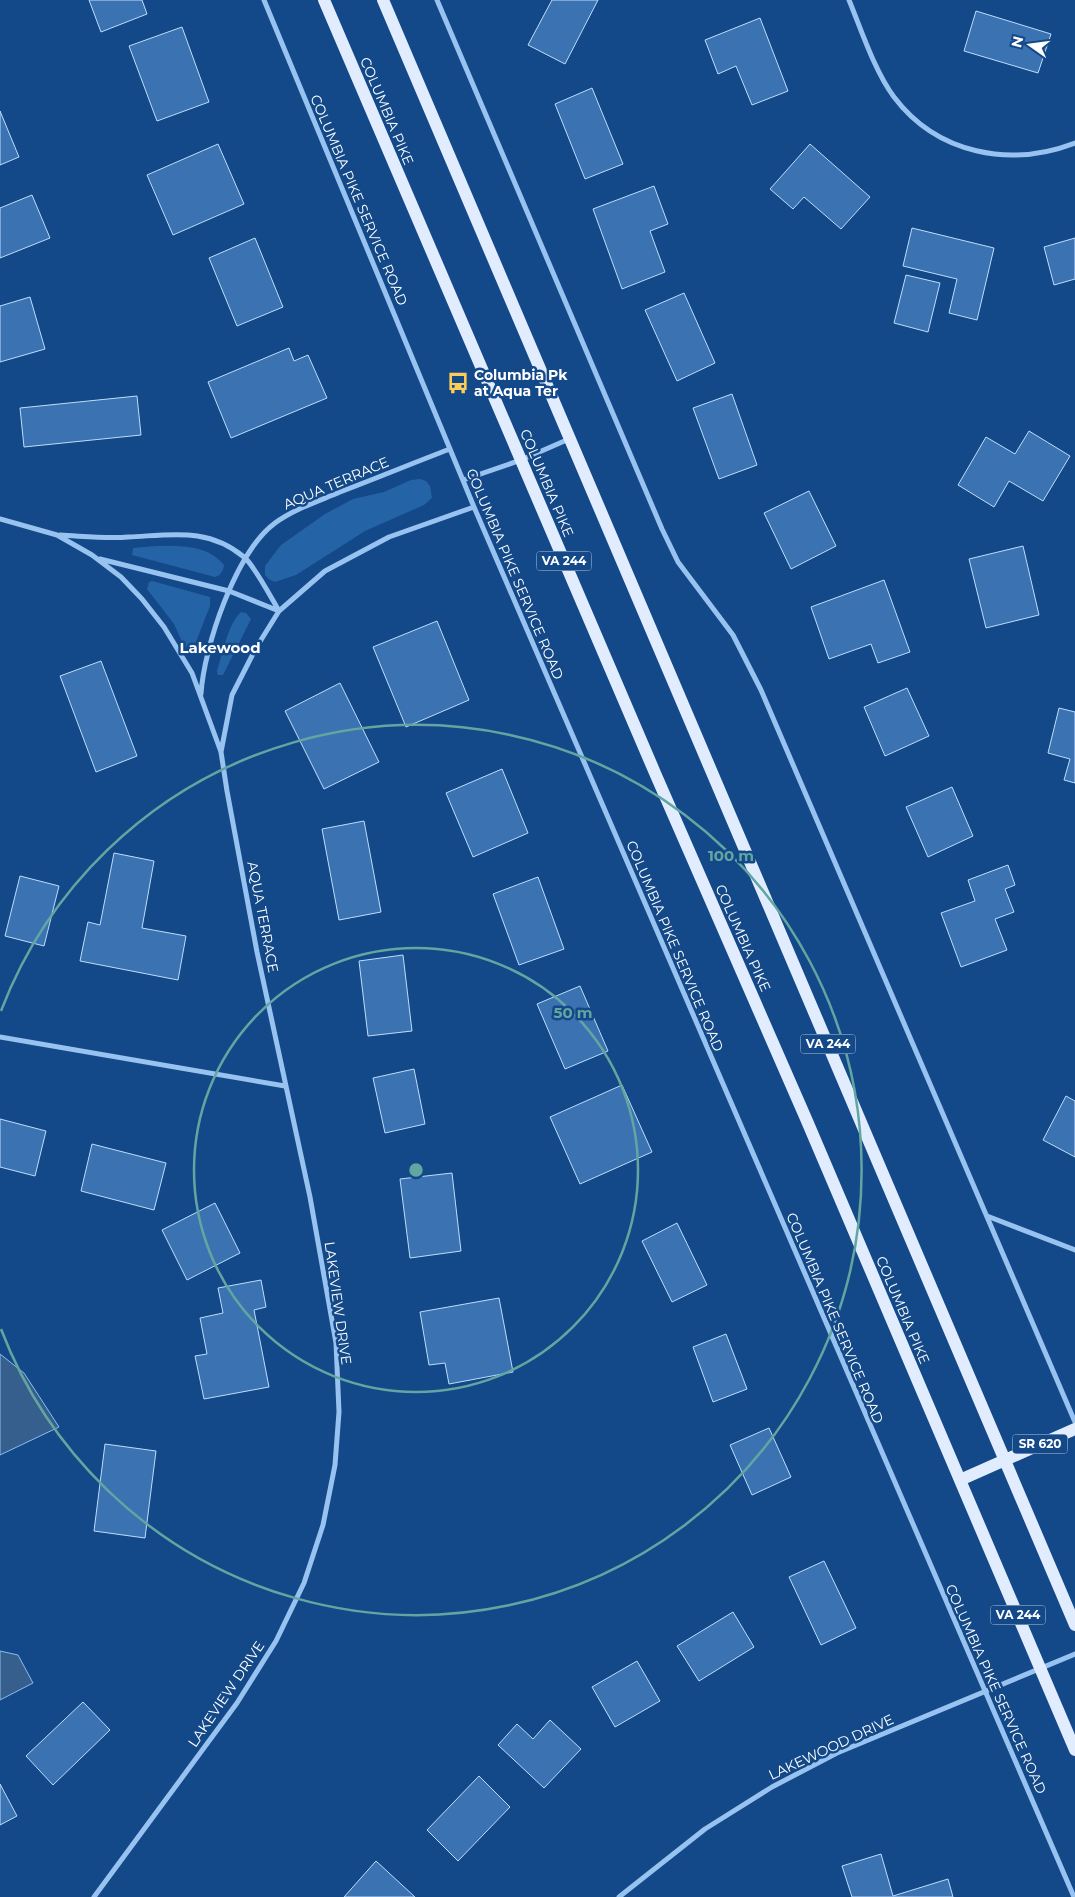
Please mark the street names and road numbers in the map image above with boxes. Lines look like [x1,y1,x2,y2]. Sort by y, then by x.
street label: COLUMBIA PIKE [356,54,418,168]
street label: COLUMBIA PIKE SERVICE ROAD [306,92,412,308]
street label: COLUMBIA PIKE [516,426,578,540]
street label: AQUA TERRACE [280,453,392,513]
street label: COLUMBIA PIKE SERVICE ROAD [462,466,568,682]
road number: VA 244 [536,552,592,570]
street label: COLUMBIA PIKE SERVICE ROAD [622,838,728,1054]
street label: AQUA TERRACE [243,860,283,974]
street label: COLUMBIA PIKE [711,882,775,994]
road number: VA 244 [800,1034,856,1054]
street label: COLUMBIA PIKE SERVICE ROAD [782,1210,888,1426]
street label: LAKEVIEW DRIVE [320,1240,356,1366]
street label: COLUMBIA PIKE [872,1253,934,1367]
road number: SR 620 [1012,1435,1068,1454]
street label: COLUMBIA PIKE SERVICE ROAD [942,1581,1050,1797]
road number: VA 244 [990,1606,1046,1624]
street label: LAKEVIEW DRIVE [184,1637,268,1751]
street label: LAKEWOOD DRIVE [766,1710,896,1784]

